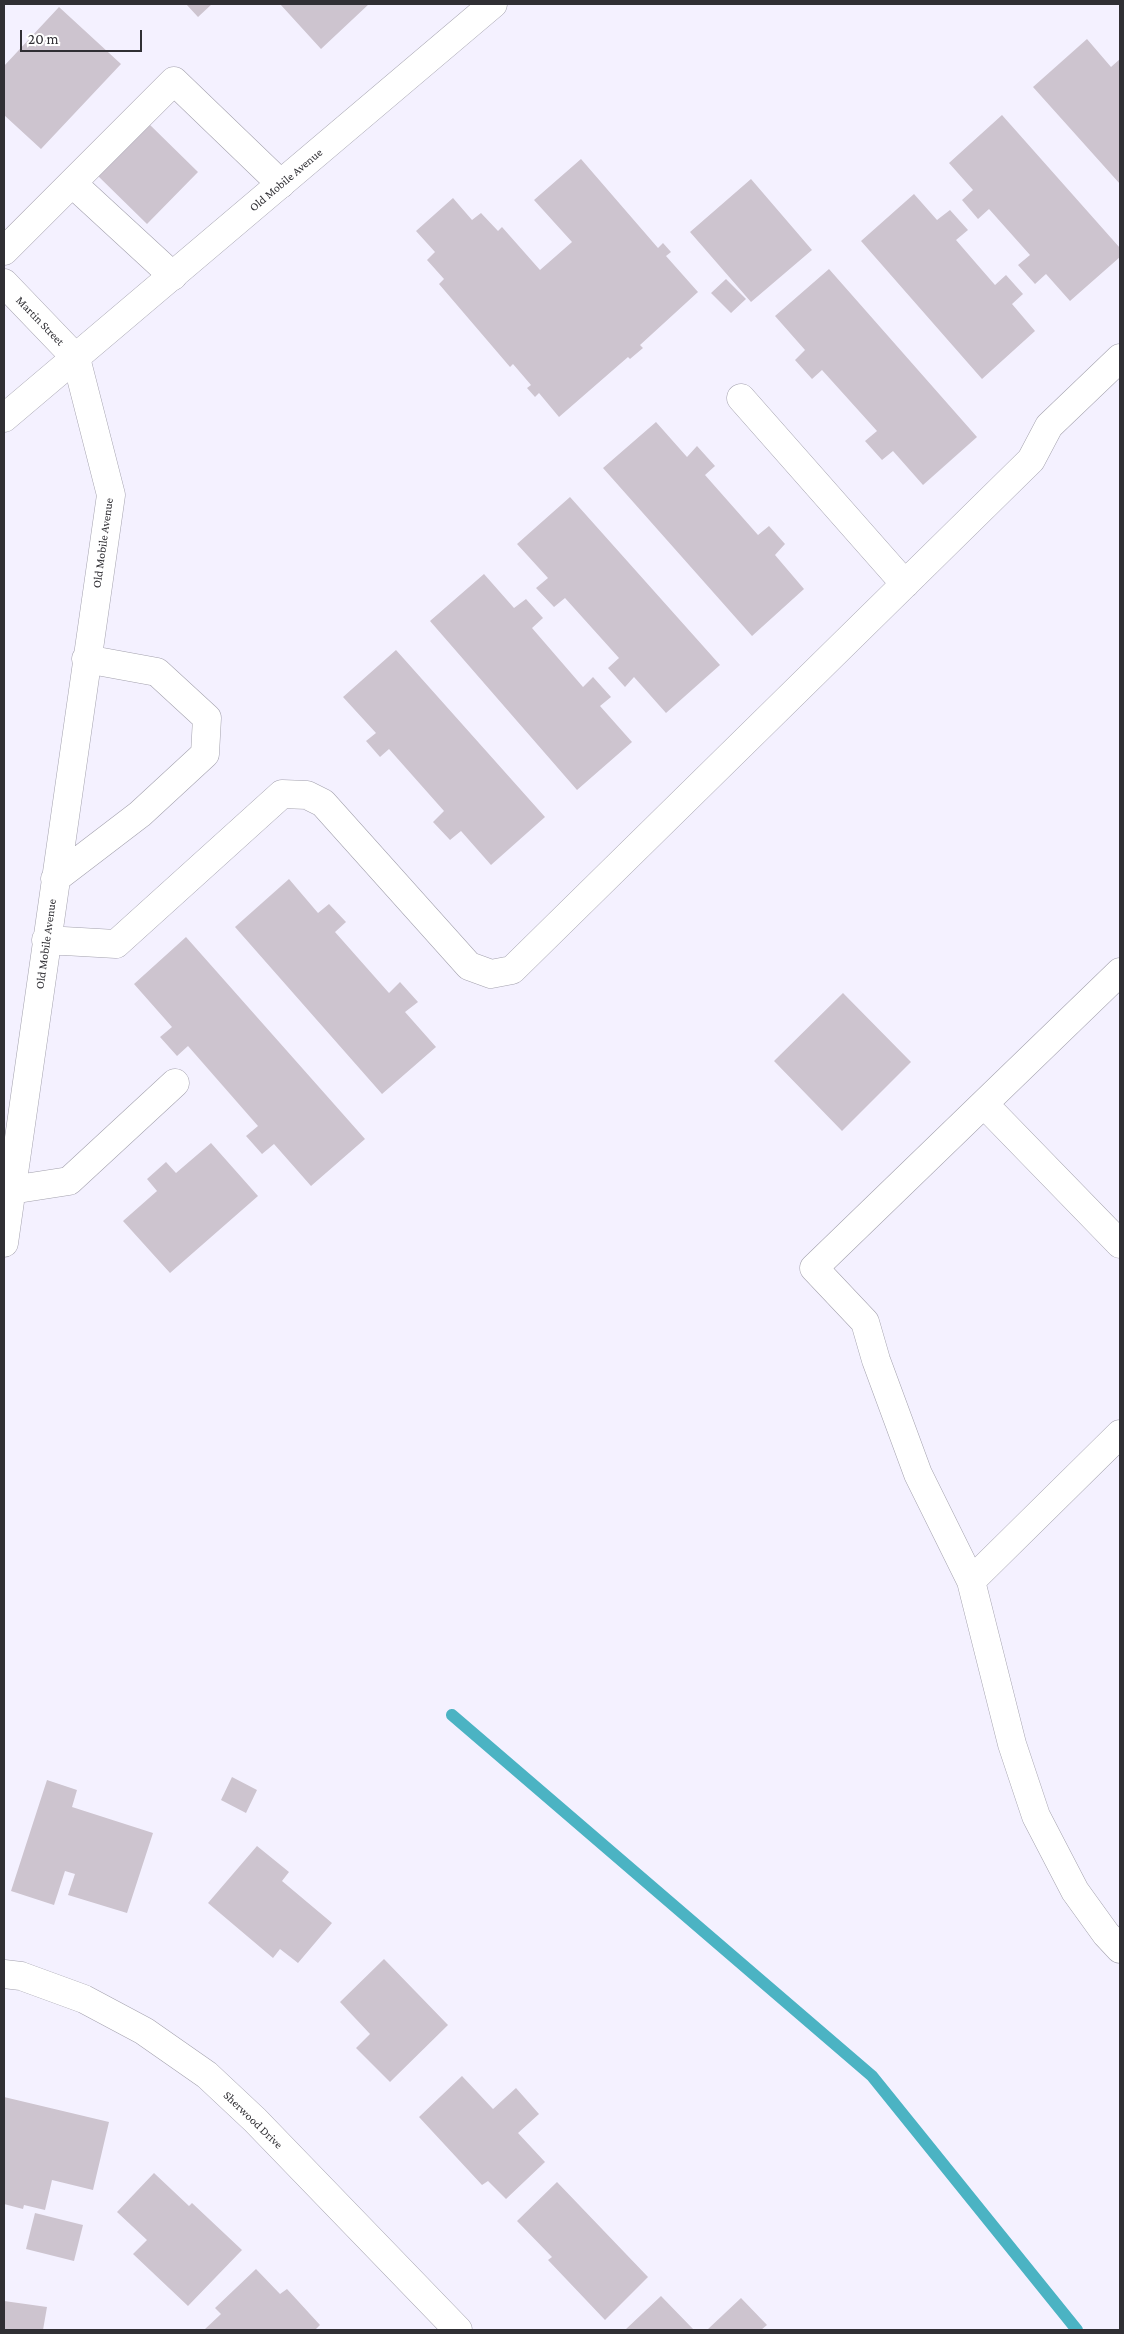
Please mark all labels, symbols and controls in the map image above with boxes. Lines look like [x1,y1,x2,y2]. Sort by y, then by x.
scale bar [22,20,145,52]
text: 20 m [28,31,59,47]
street label: Old Mobile Avenue [247,145,325,215]
street label: Martin Street [13,293,67,349]
street label: Old Mobile Avenue [90,497,116,589]
street label: Old Mobile Avenue [33,898,59,990]
street label: Sherwood Drive [220,2088,286,2152]

